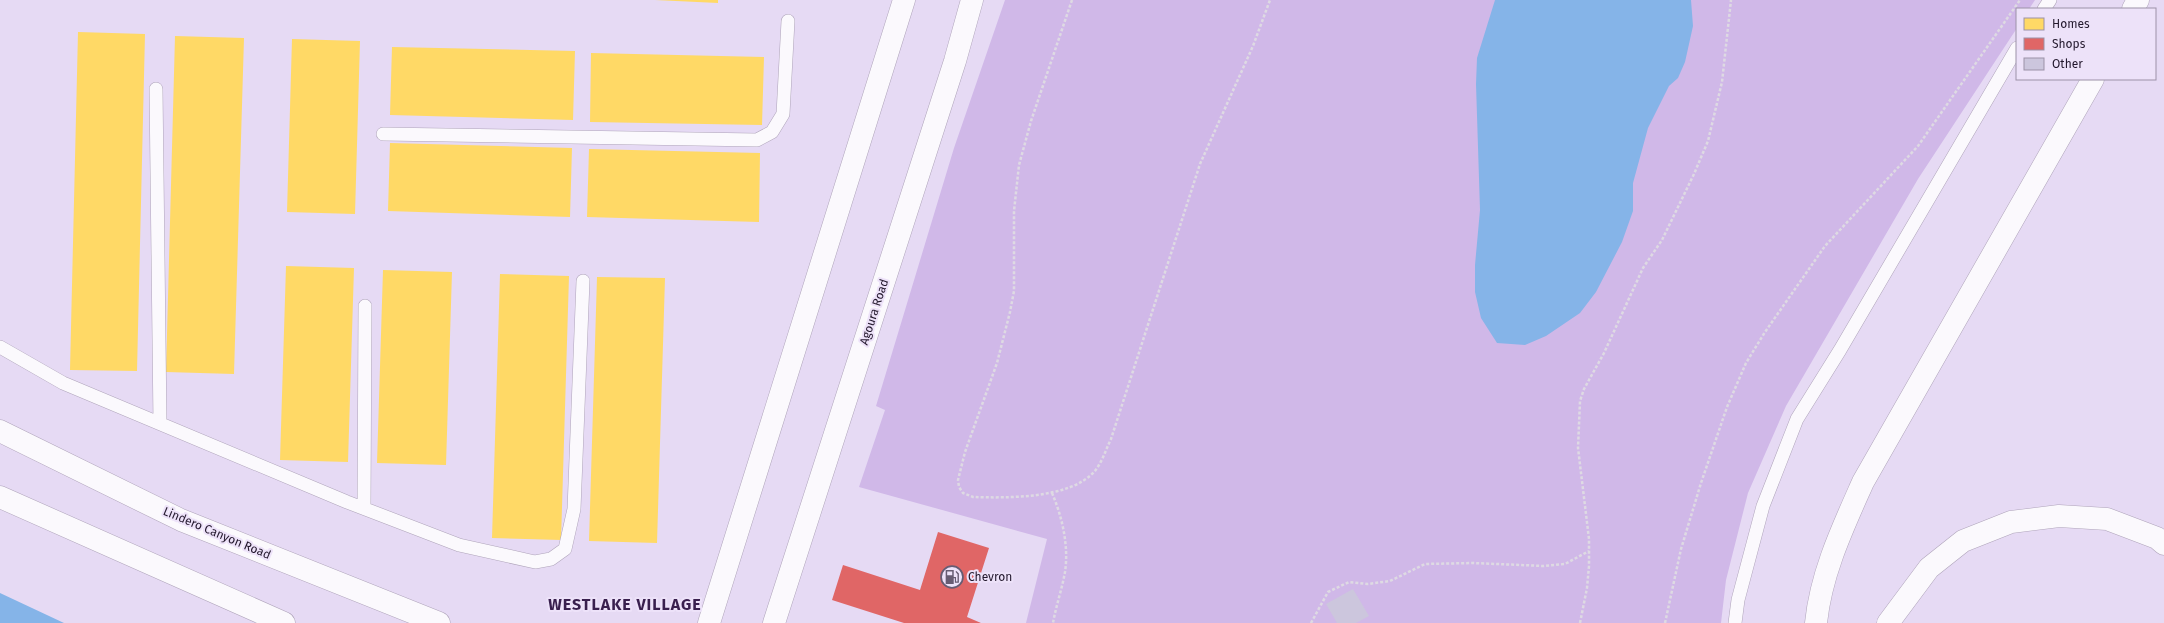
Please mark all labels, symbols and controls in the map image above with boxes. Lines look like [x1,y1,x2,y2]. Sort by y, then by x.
legend [2016,8,2156,80]
text: Homes [2052,17,2090,31]
text: Shops [2052,37,2086,51]
text: Other [2052,57,2083,71]
street label: Agoura Road [857,277,891,347]
street label: Lindero Canyon Road [161,504,273,562]
fuel station icon: Chevron [939,564,965,590]
place label: Chevron [968,570,1012,584]
district label: WESTLAKE VILLAGE [548,595,702,614]

